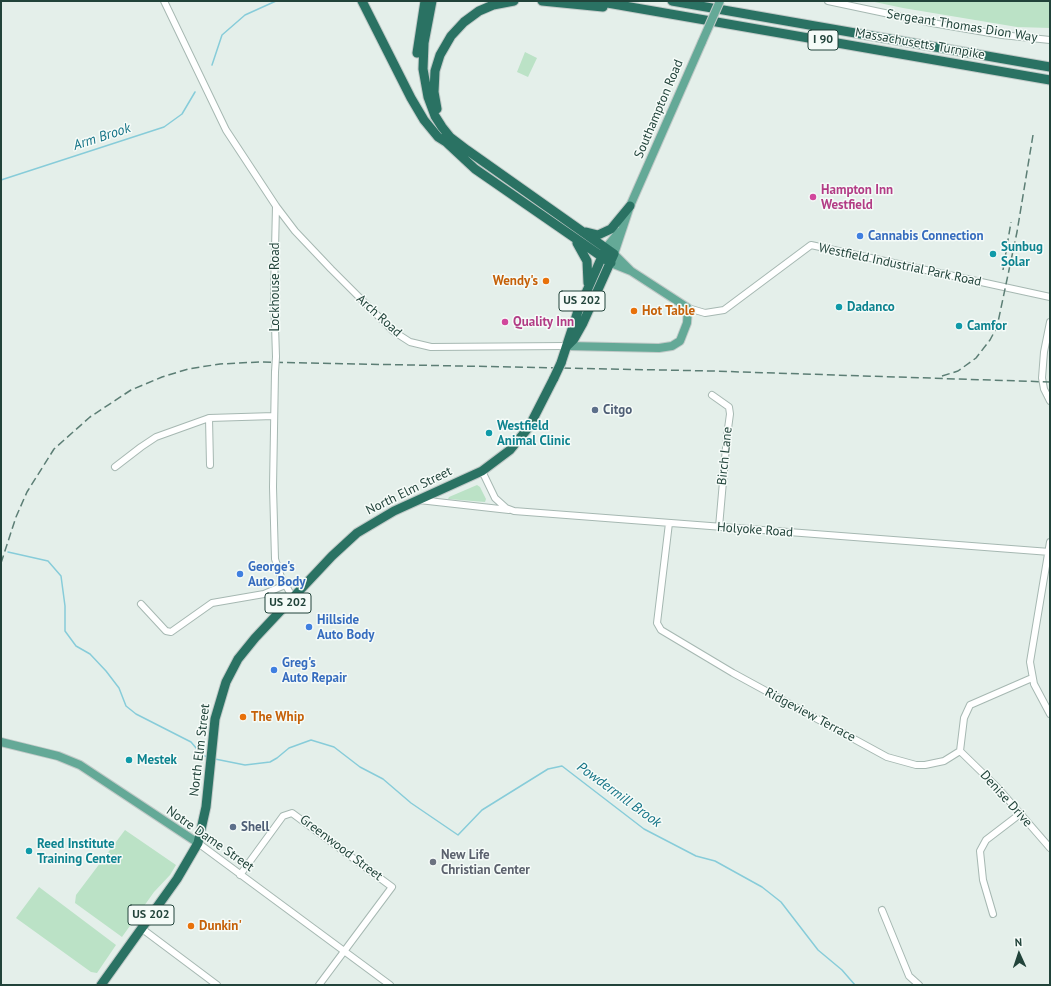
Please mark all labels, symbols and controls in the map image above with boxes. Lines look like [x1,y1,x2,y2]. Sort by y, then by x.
street label: Sergeant Thomas Dion Way [885,6,1039,46]
street label: Massachusetts Turnpike [854,25,986,63]
road number: I 90 [808,30,838,50]
street label: Southampton Road [631,57,687,161]
water label: Arm Brook [71,120,133,154]
place label: Hampton Inn Westfield [821,182,893,213]
marker: Hampton Inn Westfield [808,192,818,202]
place label: Cannabis Connection [868,228,984,244]
marker: Cannabis Connection [855,231,865,241]
place label: Sunbug Solar [1001,239,1043,270]
street label: Westfield Industrial Park Road [817,240,983,290]
street label: Lockhouse Road [267,242,283,332]
marker: Sunbug Solar [988,249,998,259]
place label: Wendy's [493,273,538,289]
marker: Wendy's [541,276,551,286]
street label: Arch Road [353,291,405,341]
road number: US 202 [559,291,605,311]
place label: Dadanco [847,299,895,315]
marker: Dadanco [834,302,844,312]
place label: Hot Table [642,303,695,319]
marker: Hot Table [629,306,639,316]
place label: Quality Inn [513,314,574,330]
marker: Quality Inn [500,317,510,327]
place label: Camfor [967,318,1007,334]
marker: Camfor [954,321,964,331]
place label: Citgo [603,402,632,418]
marker: Citgo [590,405,600,415]
place label: Westfield Animal Clinic [497,418,570,449]
street label: Birch Lane [714,426,736,486]
marker: Westfield Animal Clinic [484,428,494,438]
street label: North Elm Street [364,463,454,519]
street label: Holyoke Road [717,520,793,540]
place label: George's Auto Body [248,559,305,590]
marker: George's Auto Body [235,569,245,579]
road number: US 202 [265,593,311,613]
place label: Hillside Auto Body [317,612,374,643]
marker: Hillside Auto Body [304,622,314,632]
place label: Greg's Auto Repair [282,655,347,686]
marker: Greg's Auto Repair [269,665,279,675]
street label: Ridgeview Terrace [762,685,858,745]
street label: North Elm Street [187,703,213,797]
place label: The Whip [251,709,304,725]
marker: The Whip [238,712,248,722]
place label: Mestek [137,752,177,768]
marker: Mestek [124,755,134,765]
water label: Powdermill Brook [573,759,665,831]
street label: Denise Drive [977,768,1035,830]
street label: Notre Dame Street [163,803,257,875]
street label: Greenwood Street [297,812,385,884]
place label: Shell [241,819,269,835]
marker: Shell [228,822,238,832]
place label: Reed Institute Training Center [37,836,122,867]
marker: Reed Institute Training Center [24,846,34,856]
place label: New Life Christian Center [441,847,530,878]
marker: New Life Christian Center [428,857,438,867]
road number: US 202 [128,905,174,925]
place label: Dunkin' [199,918,242,934]
marker: Dunkin' [186,921,196,931]
north arrow [999,934,1039,974]
text: N [1014,935,1022,949]

